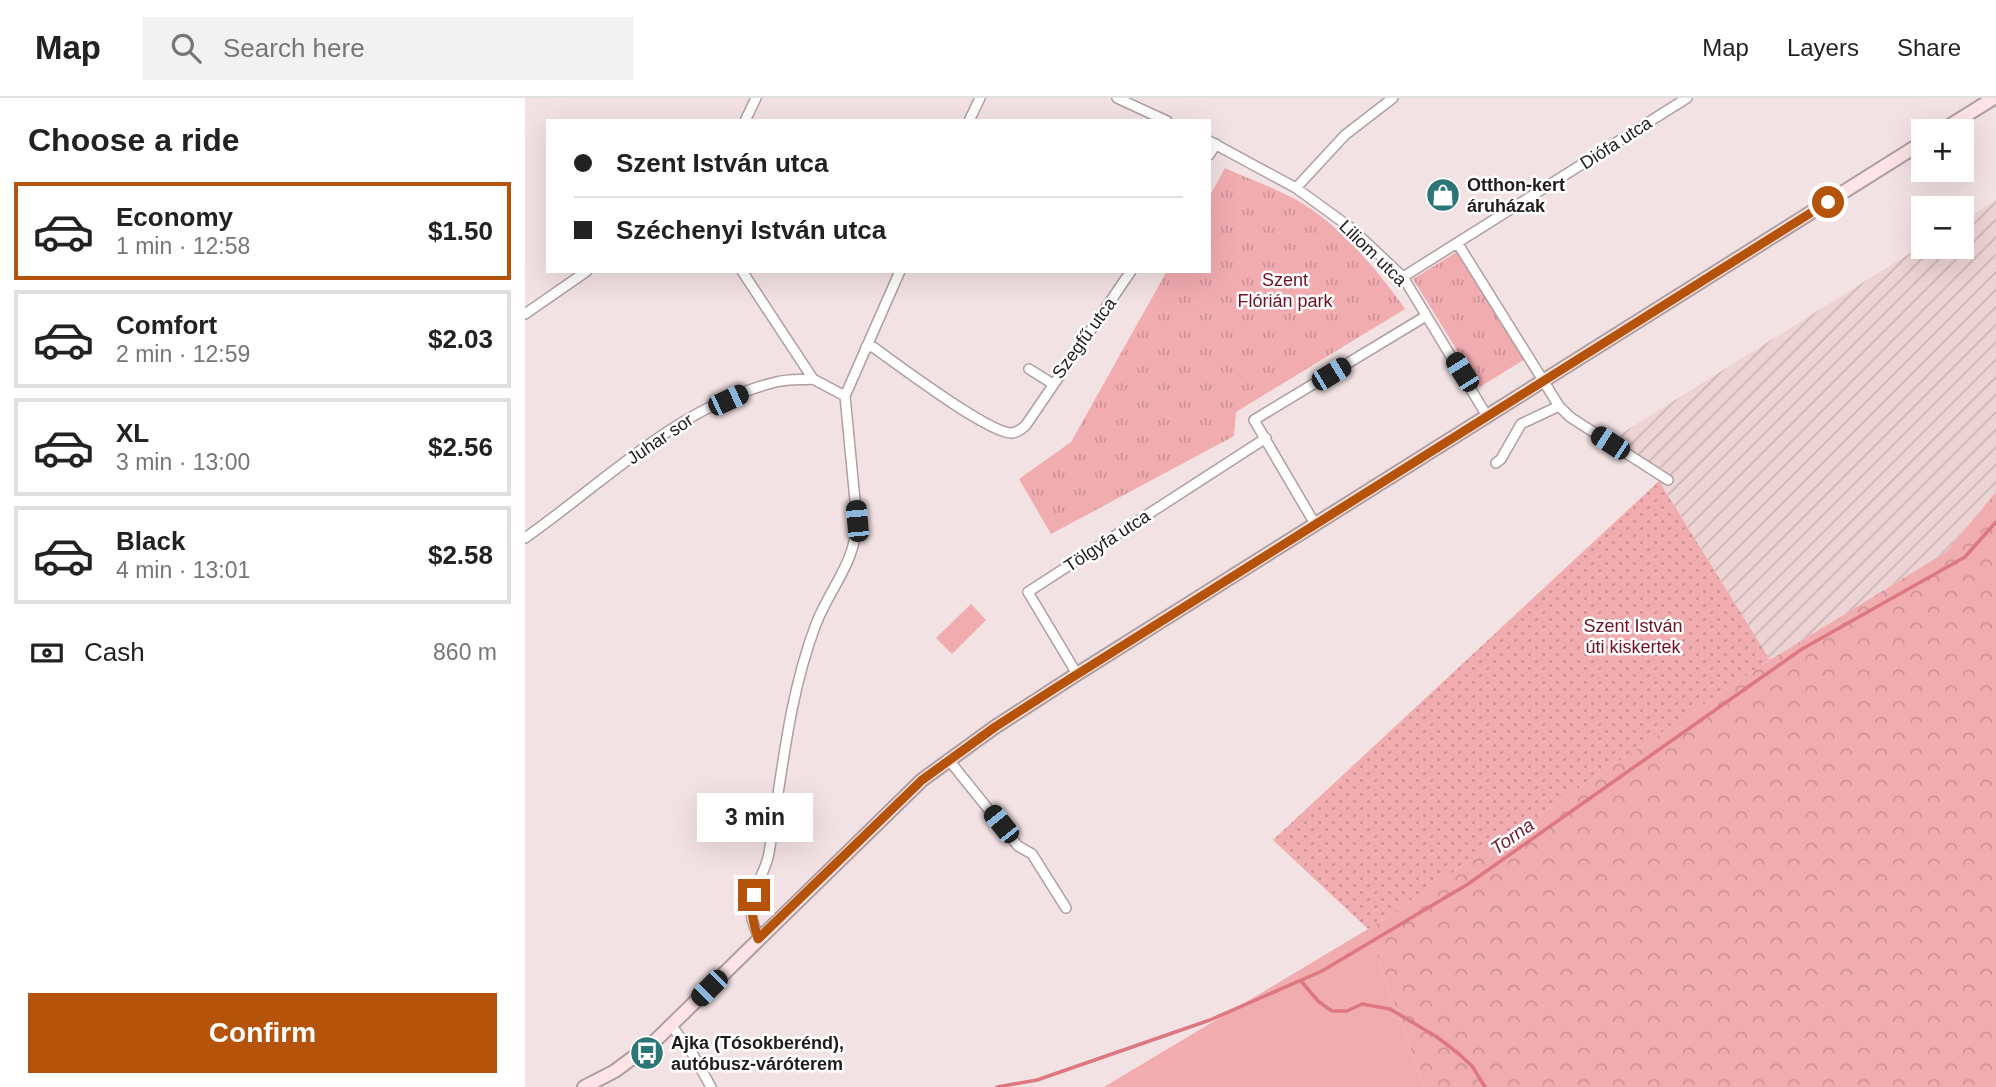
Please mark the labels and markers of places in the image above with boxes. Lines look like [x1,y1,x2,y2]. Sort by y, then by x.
place label: Otthon-kert áruházak [1467,175,1565,216]
shop icon: Otthon-kert áruházak [1424,176,1462,214]
place label: Ajka (Tósokberénd), autóbusz-váróterem [671,1033,844,1074]
bus stop icon: Ajka (Tósokberénd), autóbusz-váróterem [628,1034,666,1072]

